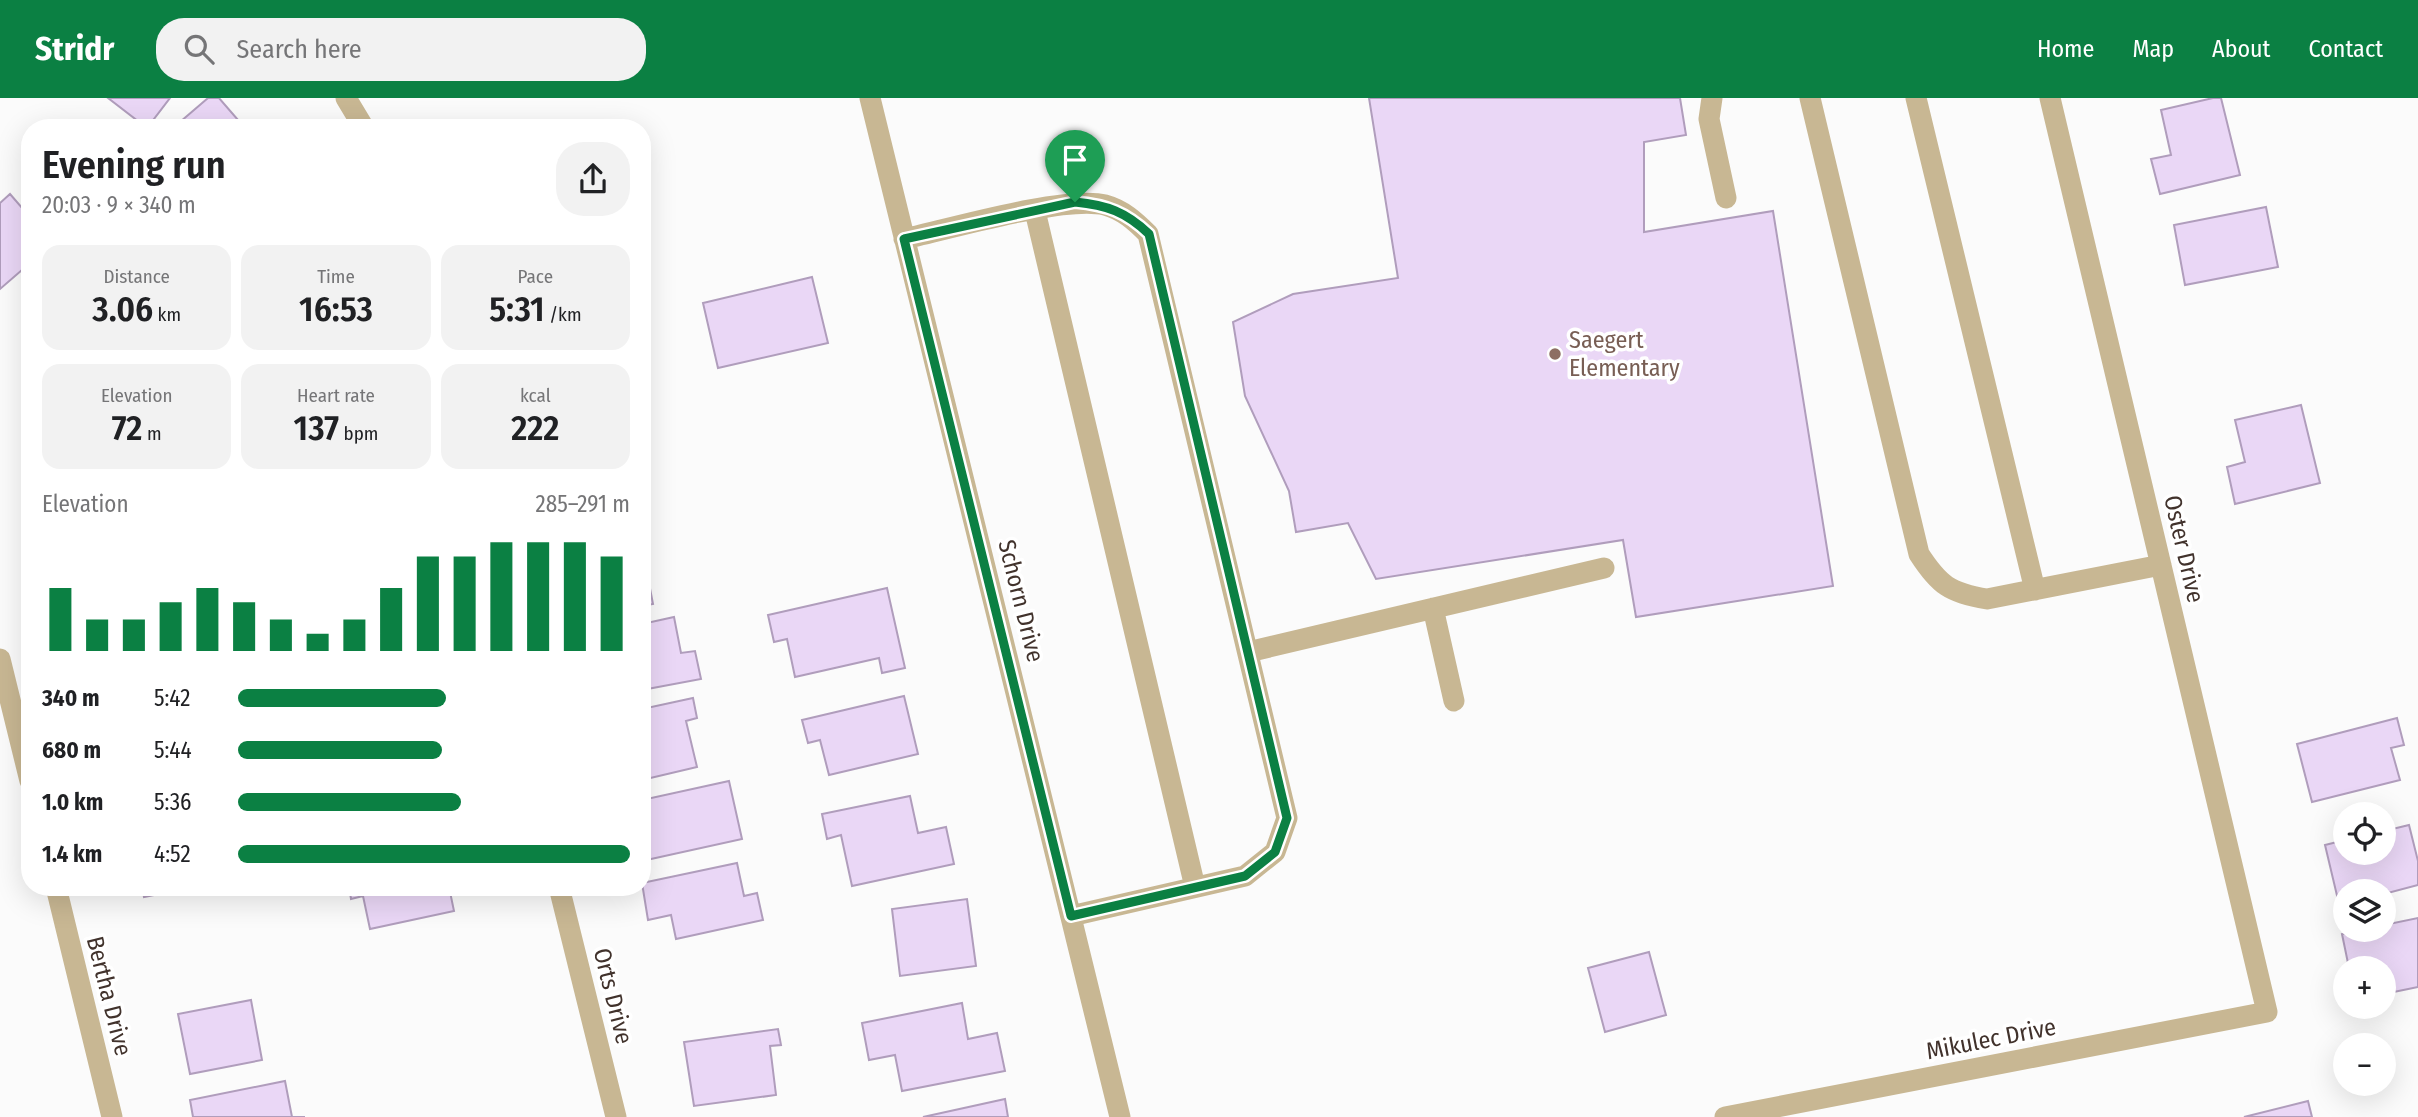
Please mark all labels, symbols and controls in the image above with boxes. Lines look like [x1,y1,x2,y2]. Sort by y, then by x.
search box [156,18,646,81]
text: Stridr [35,29,114,69]
icon: search [180,30,218,68]
text: Search here [236,34,362,65]
text: Home [2037,35,2094,63]
text: Map [2132,35,2174,63]
text: About [2212,35,2270,63]
text: Contact [2308,35,2383,63]
pin [1045,130,1105,202]
icon: arrive [1056,141,1094,179]
text: Evening run [42,142,226,188]
button: share [556,142,630,216]
text: 20:03 · 9 × 340 m [42,191,196,219]
text: Distance [103,265,170,288]
text: Time [317,265,355,288]
text: Pace [518,265,553,288]
text: 3.06 [92,288,153,330]
text: 16:53 [299,288,373,330]
text: 5:31 [489,288,545,330]
text: km [153,303,181,326]
text: /km [545,303,582,326]
place label: Saegert Elementary [1569,326,1680,382]
marker: Saegert Elementary [1547,346,1563,362]
text: Elevation [101,384,172,407]
text: Heart rate [297,384,375,407]
text: kcal [520,384,551,407]
text: 72 [112,407,142,449]
text: 137 [294,407,339,449]
text: 222 [511,407,559,449]
text: m [142,422,162,445]
text: bpm [339,422,378,445]
text: Elevation [42,490,129,518]
text: 285–291 m [535,490,630,518]
street label: Oster Drive [2158,493,2210,605]
street label: Schorn Drive [992,537,1050,665]
text: 340 m [42,684,100,712]
text: 5:42 [154,684,190,712]
text: 680 m [42,736,101,764]
text: 5:44 [154,736,192,764]
text: 1.0 km [42,788,103,816]
text: 5:36 [154,788,191,816]
map controls [2333,802,2396,1096]
button: locate [2333,802,2396,865]
text: 1.4 km [42,840,102,868]
text: 4:52 [154,840,191,868]
button: layers [2333,879,2396,942]
street label: Bertha Drive [81,933,137,1059]
street label: Orts Drive [588,945,638,1047]
button: + [2333,956,2396,1019]
street label: Mikulec Drive [1924,1013,2058,1065]
button: − [2333,1033,2396,1096]

